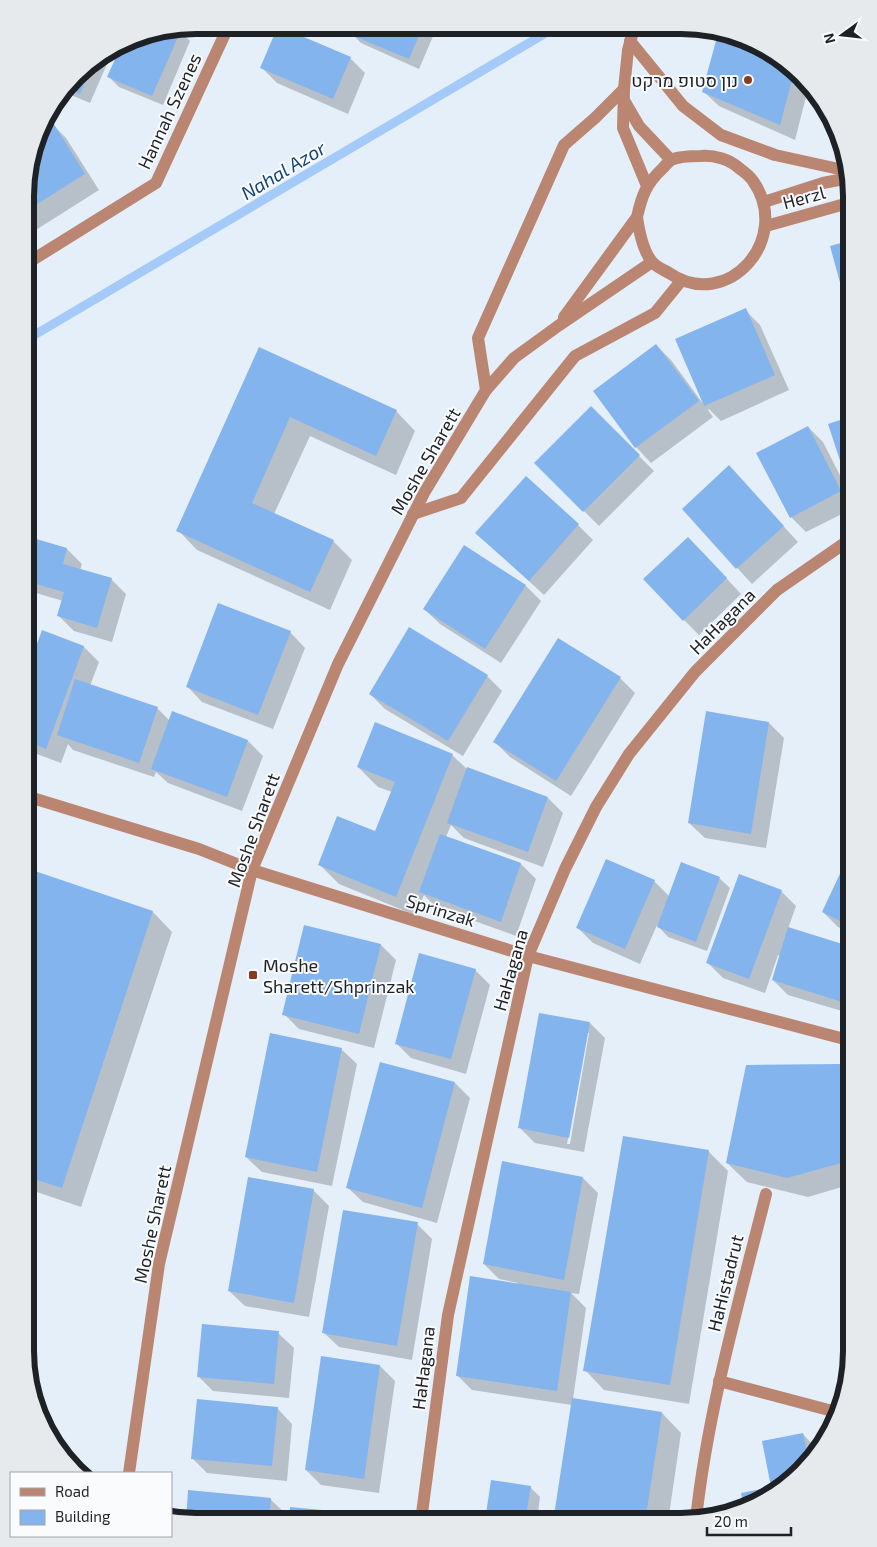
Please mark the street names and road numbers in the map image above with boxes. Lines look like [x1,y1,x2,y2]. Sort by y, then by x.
street label: Hannah Szenes [133,50,205,172]
street label: Herzl [780,181,828,213]
street label: Moshe Sharett [385,403,465,519]
street label: HaHagana [685,584,759,658]
street label: Moshe Sharett [222,770,284,890]
street label: Sprinzak [404,889,478,931]
street label: HaHagana [488,927,532,1013]
street label: Moshe Sharett [129,1163,175,1285]
street label: HaHistadrut [702,1232,748,1334]
street label: HaHagana [407,1325,439,1411]

